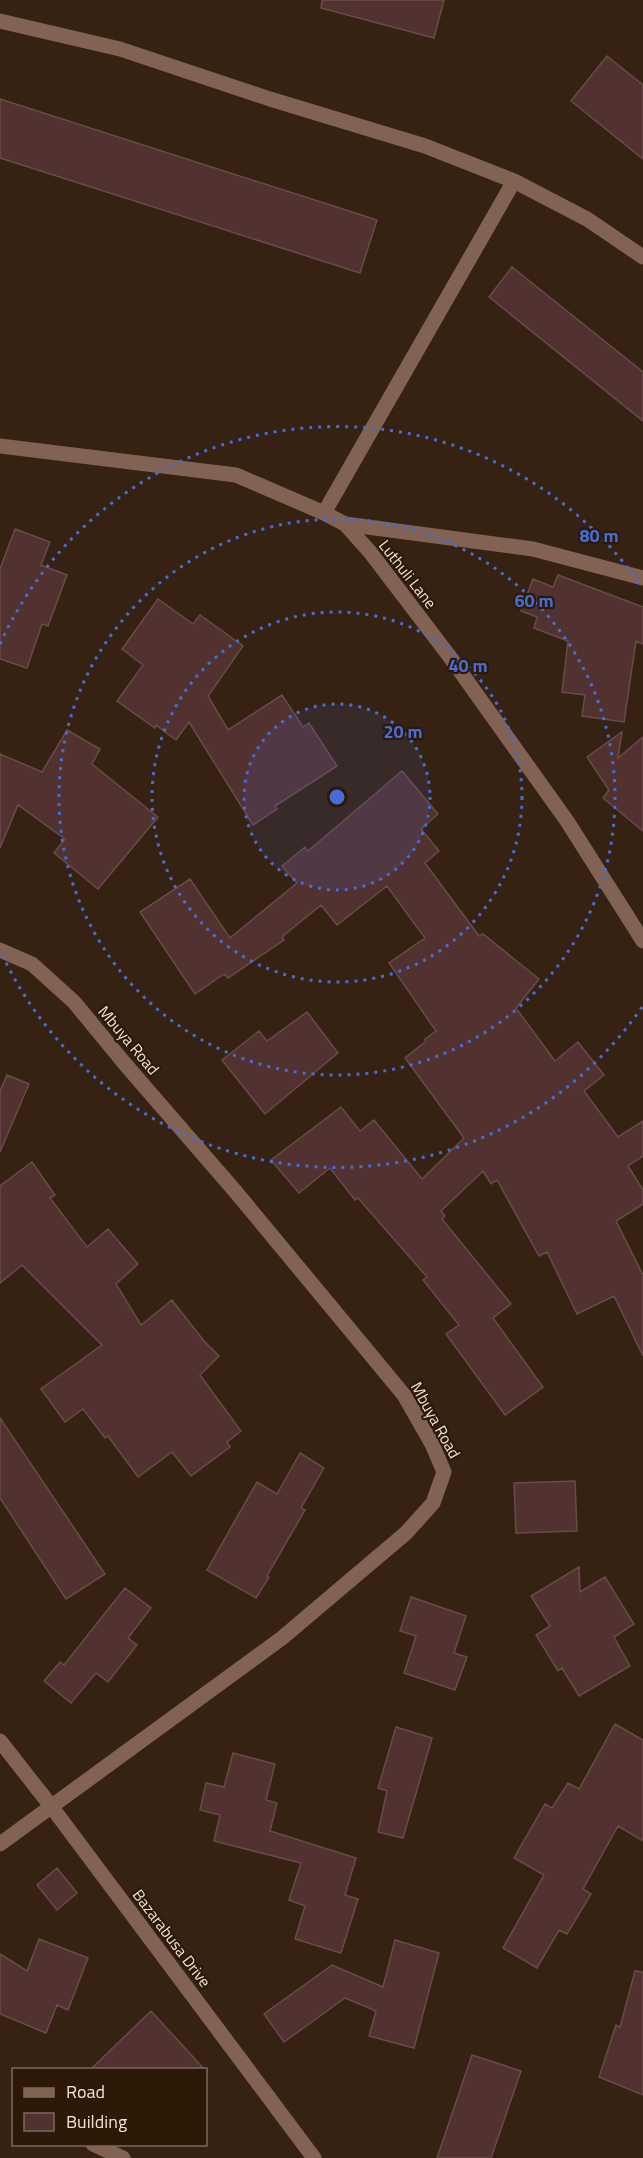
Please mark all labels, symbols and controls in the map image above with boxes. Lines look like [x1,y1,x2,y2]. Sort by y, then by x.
text: 80 m [579,522,619,549]
street label: Luthuli Lane [373,534,443,614]
text: 60 m [514,587,554,614]
text: 40 m [448,652,488,679]
text: 20 m [383,718,423,745]
centre of rings [327,787,347,807]
street label: Mbuya Road [93,1000,165,1080]
street label: Mbuya Road [405,1377,467,1463]
street label: Bazarabusa Drive [127,1884,217,1992]
legend [12,2068,207,2146]
text: Road [66,2078,105,2105]
text: Building [66,2108,127,2135]

